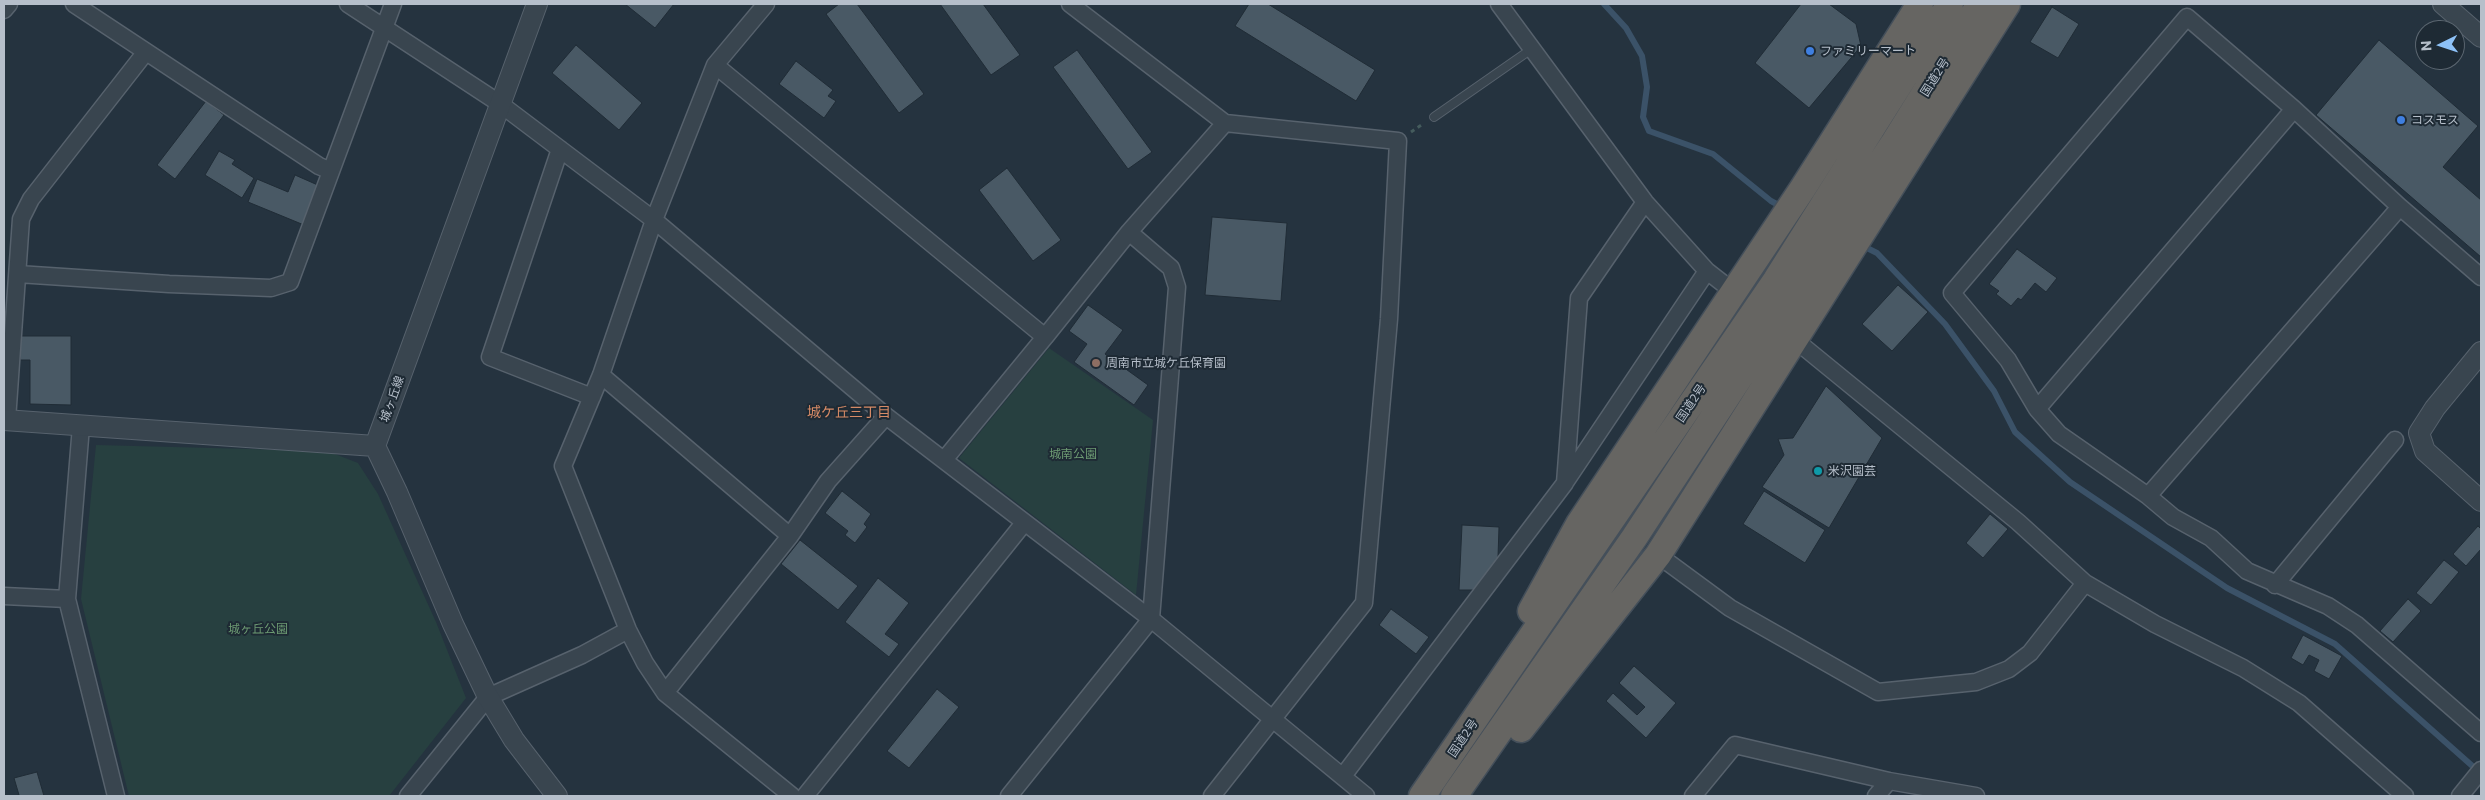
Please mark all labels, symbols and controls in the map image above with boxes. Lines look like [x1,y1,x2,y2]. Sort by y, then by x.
north arrow [2415,20,2465,70]
text: N [2417,40,2434,52]
place label: ファミリーマート [1820,44,1916,58]
marker: ファミリーマート [1804,45,1816,57]
street label: 国道2号 [1918,55,1952,99]
place label: コスモス [2411,113,2459,127]
marker: コスモス [2395,114,2407,126]
place label: 周南市立城ケ丘保育園 [1106,356,1226,370]
marker: 周南市立城ケ丘保育園 [1090,357,1102,369]
street label: 城ヶ丘線 [377,374,407,424]
street label: 国道2号 [1673,381,1709,425]
district label: 城ケ丘三丁目 [807,404,891,420]
park label: 城南公園 [1049,447,1097,461]
place label: 米沢園芸 [1828,464,1876,478]
marker: 米沢園芸 [1812,465,1824,477]
park label: 城ヶ丘公園 [228,622,288,636]
street label: 国道2号 [1445,716,1481,760]

